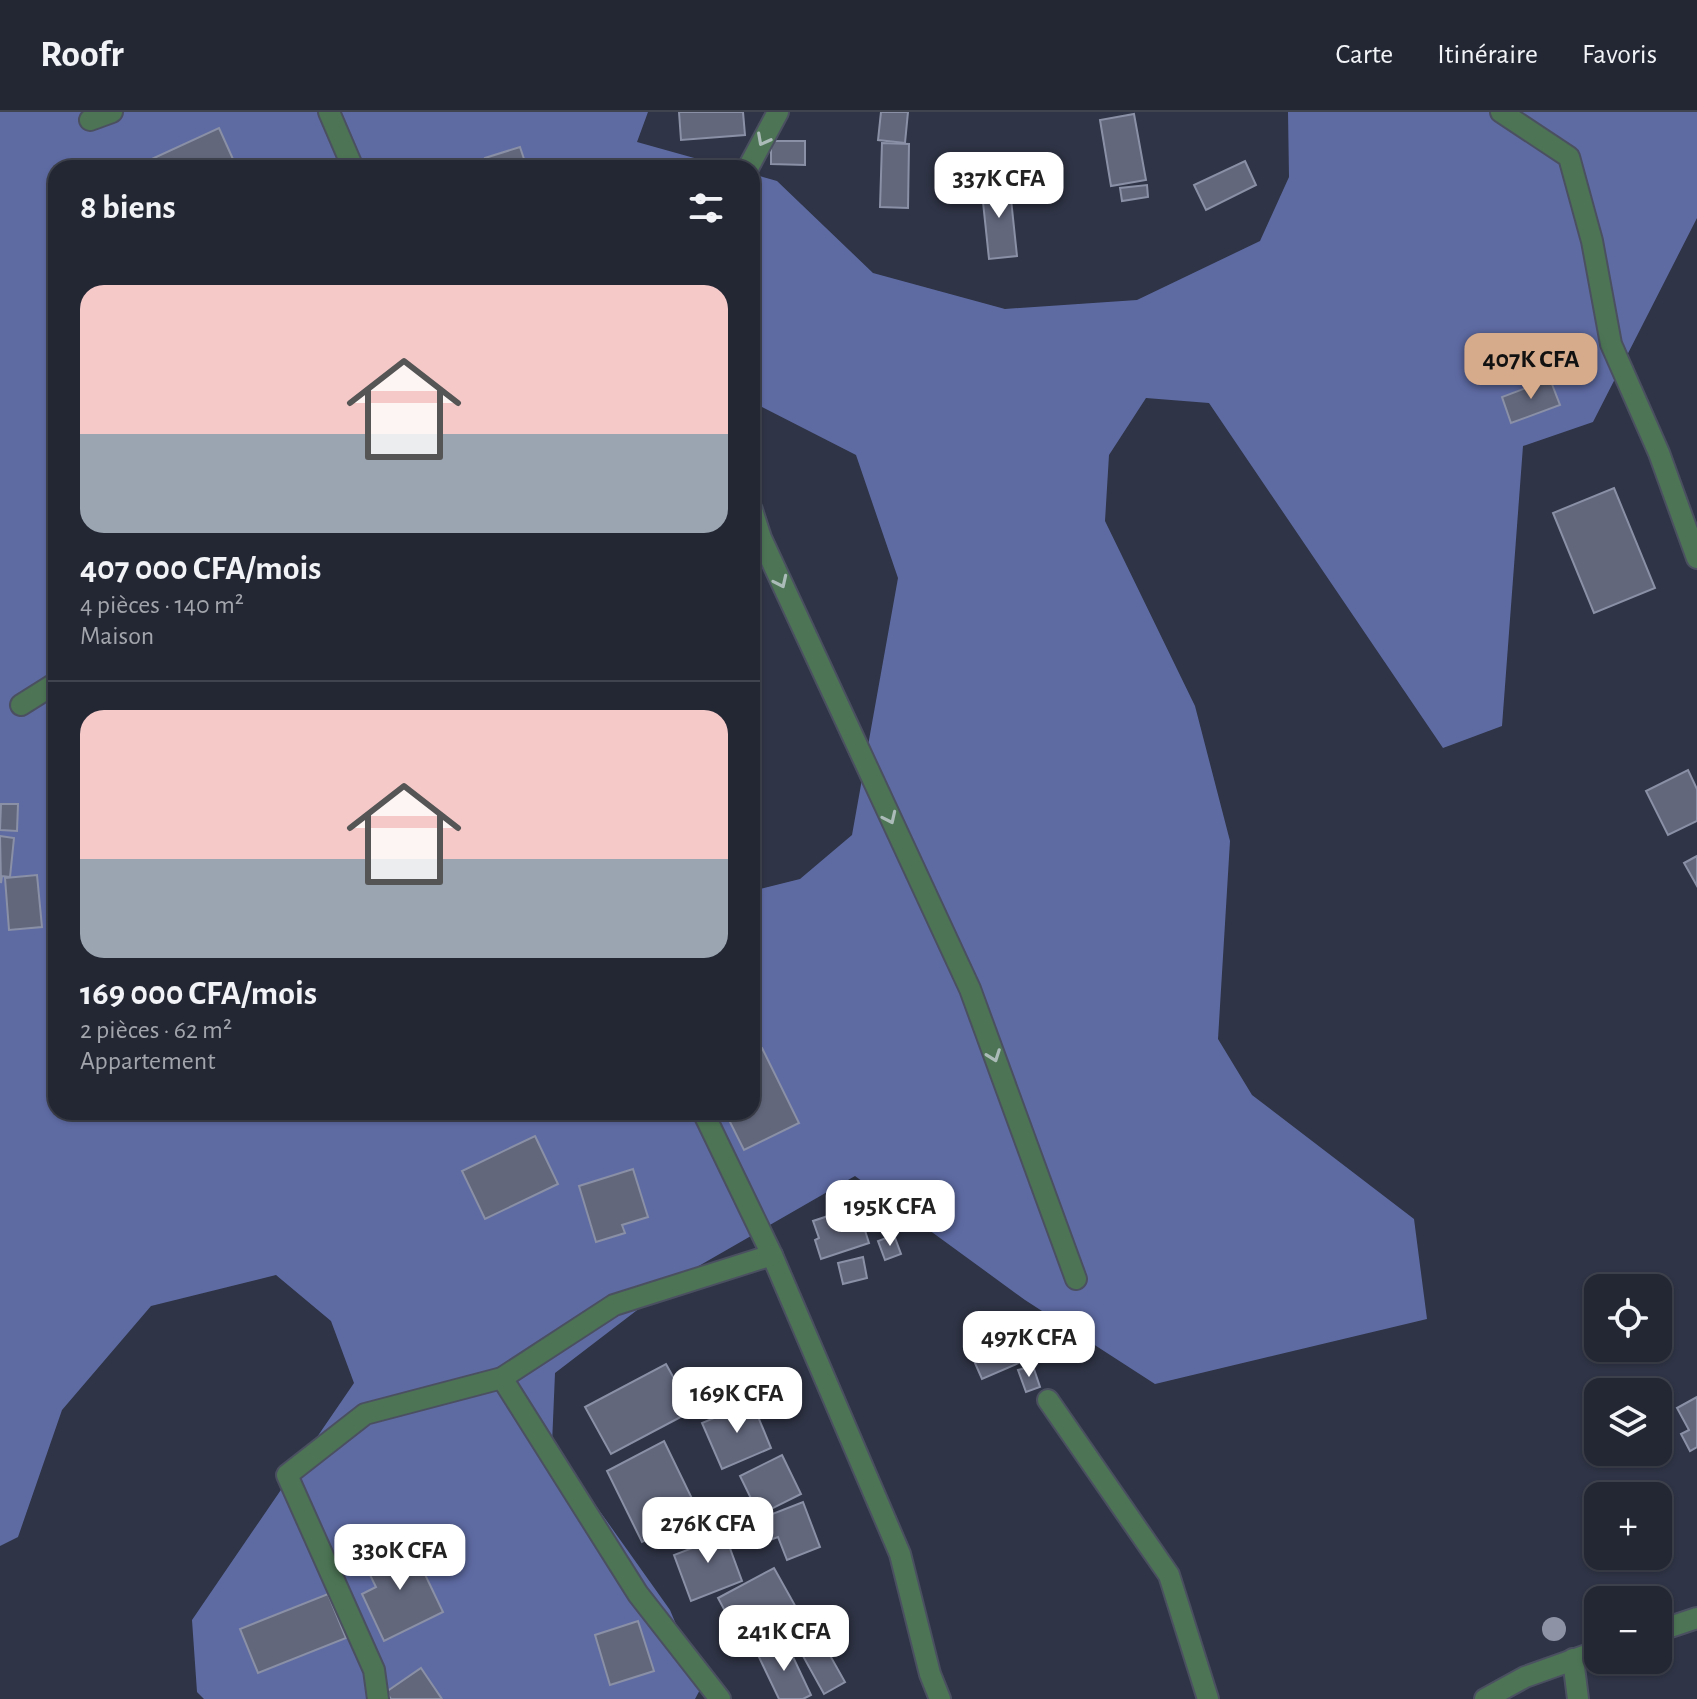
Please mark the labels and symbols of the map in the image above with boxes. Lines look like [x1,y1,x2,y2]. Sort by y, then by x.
one-way arrow [757,131,773,146]
pin: 337K CFA [916,152,1082,220]
pin: 407K CFA [1448,333,1614,401]
one-way arrow [771,574,787,588]
one-way arrow [881,810,897,824]
one-way arrow [985,1048,1001,1062]
pin: 195K CFA [807,1180,973,1248]
pin: 497K CFA [946,1311,1112,1379]
pin: 169K CFA [654,1367,820,1435]
pin: 276K CFA [625,1497,791,1565]
pin: 330K CFA [317,1524,483,1592]
pin: 241K CFA [701,1605,867,1673]

